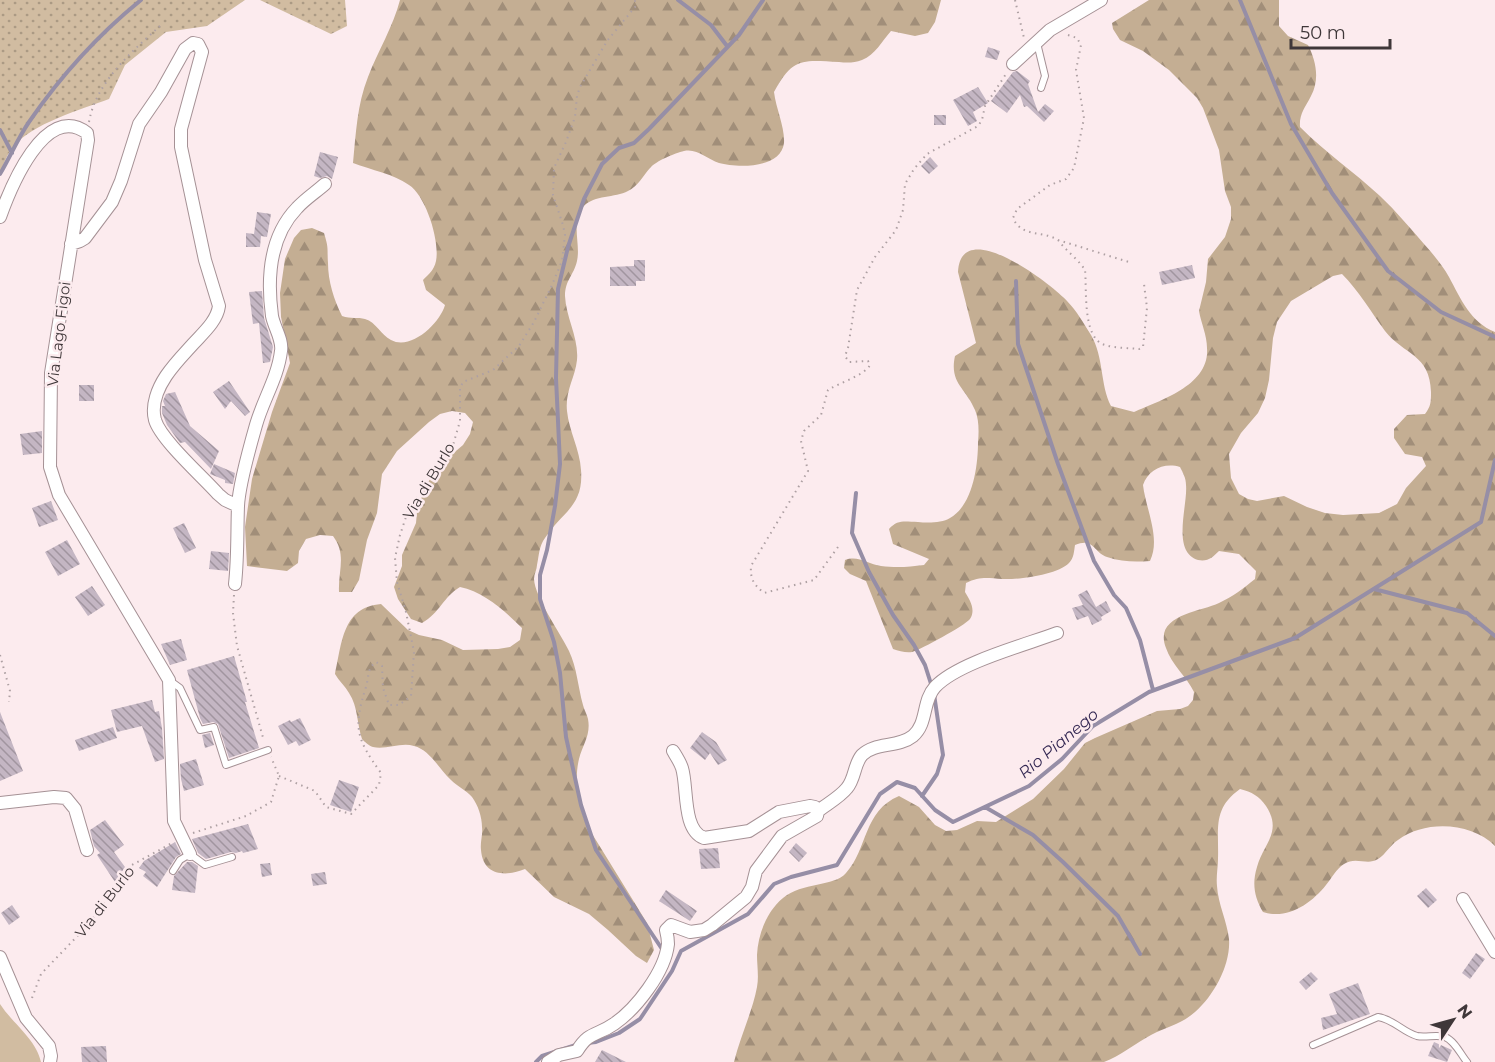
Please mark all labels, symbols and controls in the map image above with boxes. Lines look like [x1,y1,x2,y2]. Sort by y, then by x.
scale bar [1291,12,1390,50]
text: 50 m [1300,22,1346,44]
street label: Via Lago Figoi [43,280,74,387]
street label: Via di Burlo [398,439,459,522]
water label: Rio Pianego [1015,705,1102,782]
street label: Via di Burlo [71,862,139,941]
north arrow [1423,990,1483,1050]
text: N [1453,1001,1476,1022]

